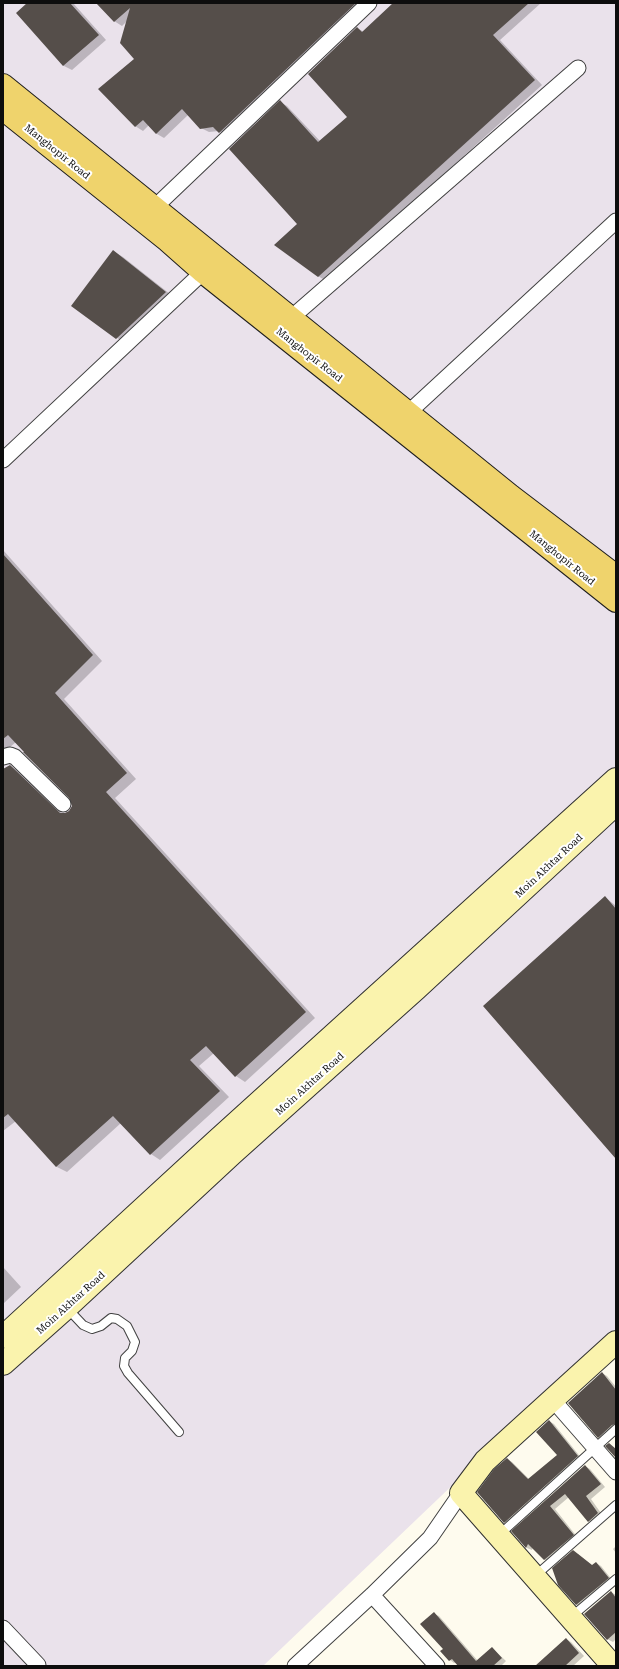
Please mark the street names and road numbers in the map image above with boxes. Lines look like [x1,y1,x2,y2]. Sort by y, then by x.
street label: Manghopir Road [22,122,92,182]
street label: Manghopir Road [274,325,344,385]
street label: Manghopir Road [527,528,597,588]
street label: Moin Akhtar Road [513,832,585,900]
street label: Moin Akhtar Road [273,1050,347,1118]
street label: Moin Akhtar Road [34,1269,108,1337]

